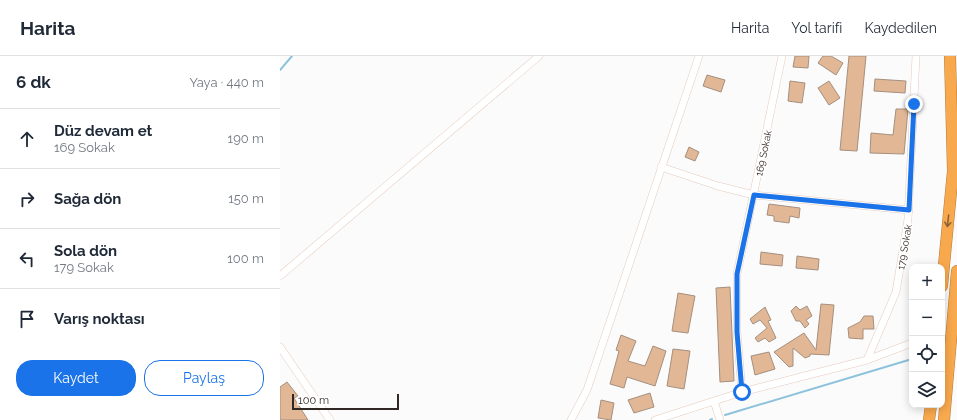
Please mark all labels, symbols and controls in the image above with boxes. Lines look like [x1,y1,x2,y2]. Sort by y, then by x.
text: Harita [20,17,75,39]
text: Harita [731,20,769,36]
text: Yol tarifi [791,20,842,36]
text: Kaydedilen [864,20,937,36]
text: 6 dk [16,72,51,92]
text: Yaya · 440 m [189,75,264,90]
route end [905,95,923,113]
text: Düz devam et [54,122,152,140]
icon: ahead [16,128,38,150]
street label: 169 Sokak [753,128,774,177]
text: 190 m [228,131,264,146]
text: 169 Sokak [54,140,115,155]
icon: right [16,188,38,210]
text: Sağa dön [54,190,121,208]
text: 150 m [228,191,264,206]
one-way arrow [945,214,952,227]
street label: 179 Sokak [895,223,914,271]
text: Sola dön [54,242,117,260]
icon: left [16,248,38,270]
text: 100 m [227,251,264,266]
text: 179 Sokak [54,260,114,275]
map controls [909,264,945,408]
button: + [909,264,945,300]
button: − [909,300,945,336]
icon: arrive [16,308,38,330]
text: Varış noktası [54,310,145,328]
button: locate [909,336,945,372]
button: Kaydet [16,360,136,396]
button: Paylaş [144,360,264,396]
button: layers [909,372,945,408]
route start [733,383,751,401]
scale bar [292,392,399,411]
text: 100 m [298,394,329,407]

